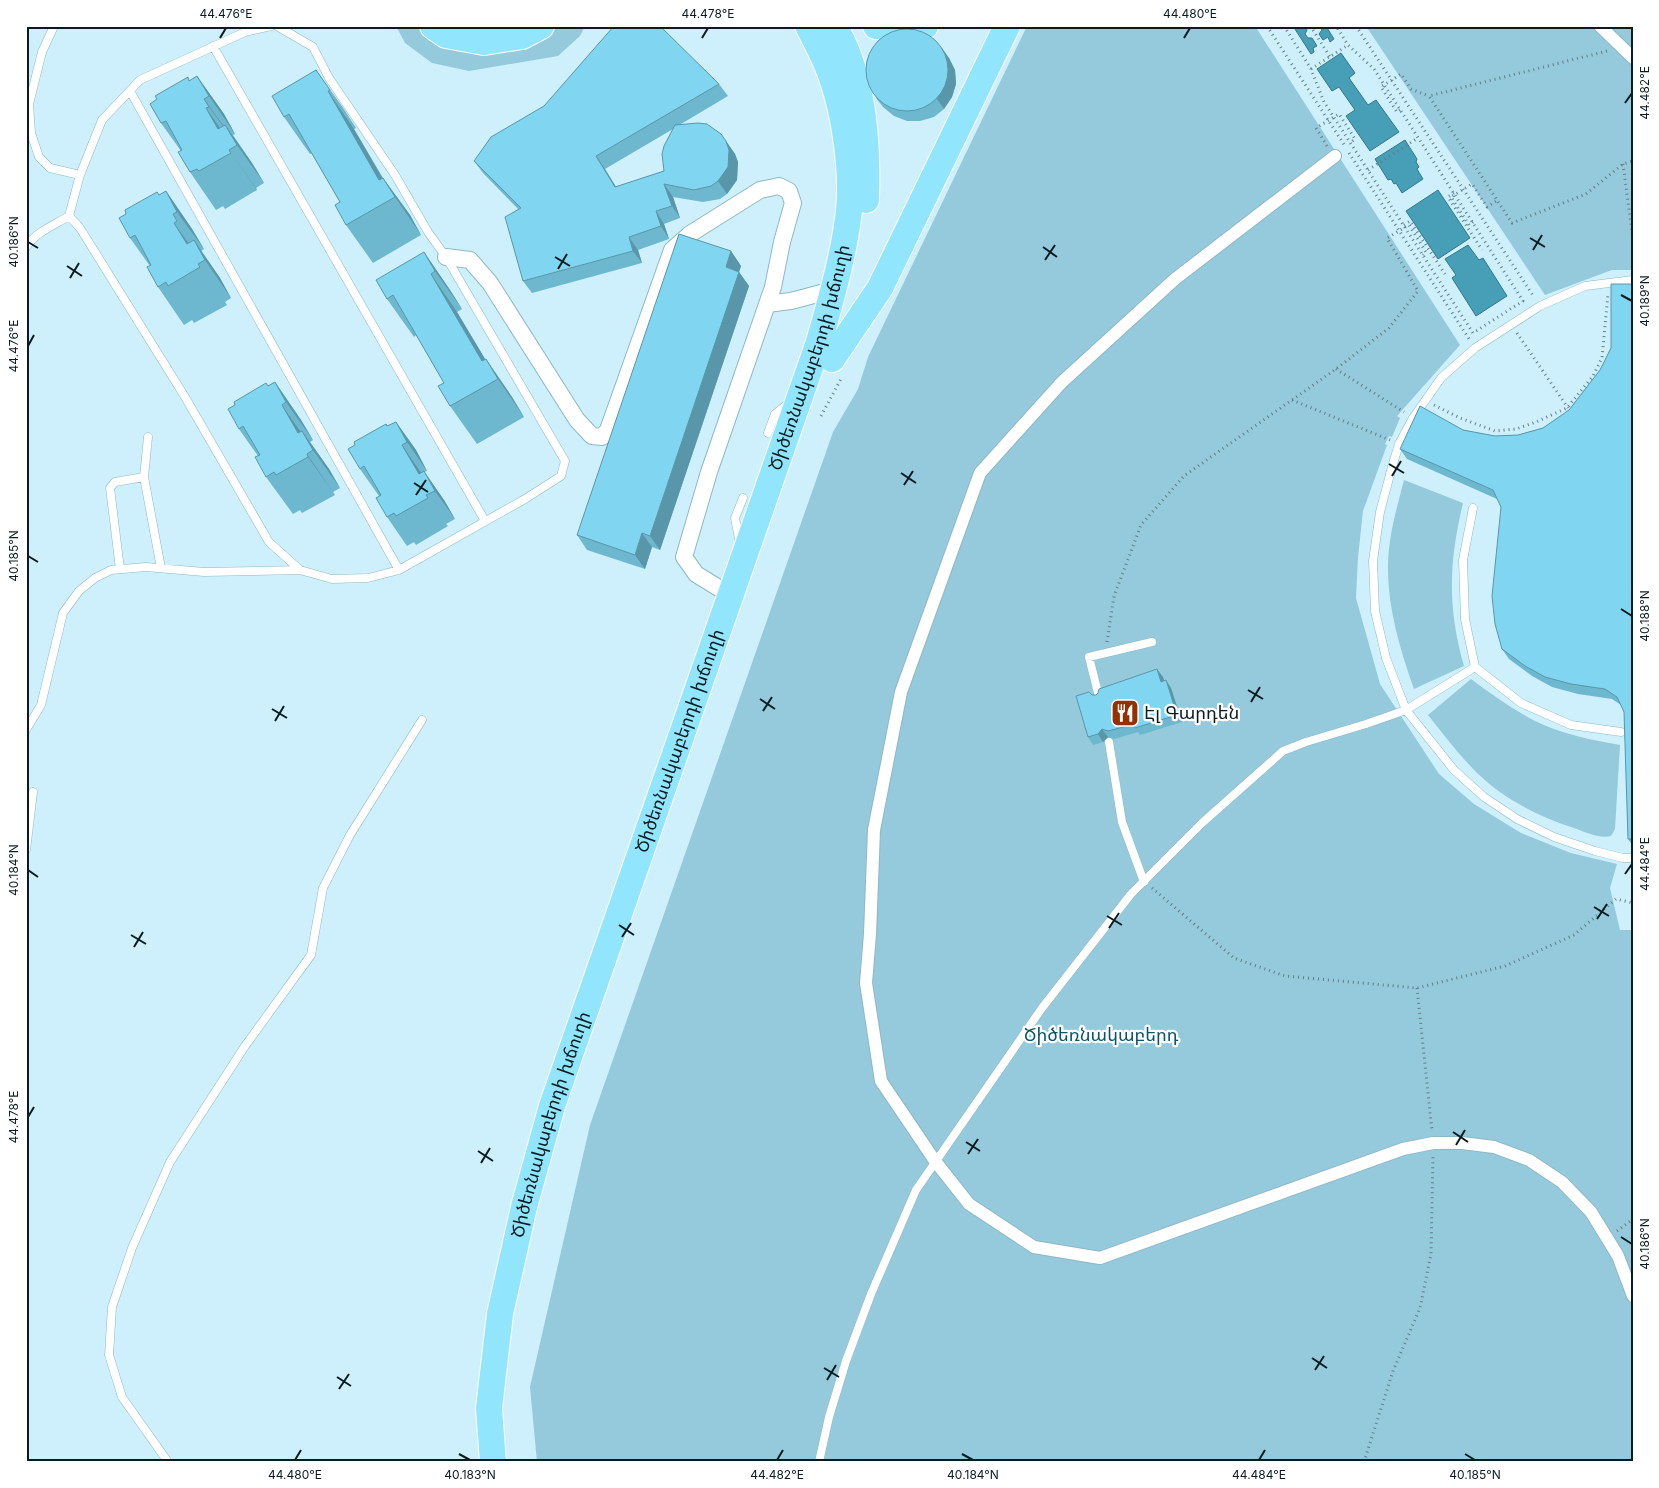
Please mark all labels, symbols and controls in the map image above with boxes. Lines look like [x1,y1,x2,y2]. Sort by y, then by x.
text: 44.476°E [199,6,253,21]
text: 44.478°E [682,6,734,21]
text: 44.480°E [1163,6,1217,21]
text: 44.482°E [1637,66,1652,120]
text: 40.186°N [6,216,21,268]
street label: Ծիծեռնակաբերդի խճուղի [764,243,854,473]
text: 40.189°N [1637,275,1652,327]
text: 44.476°E [6,319,21,373]
text: 40.185°N [6,530,21,582]
text: 40.188°N [1637,590,1652,642]
street label: Ծիծեռնակաբերդի խճուղի [630,626,728,855]
restaurant icon: Էլ Գարդեն [1110,698,1140,728]
place label: Էլ Գարդեն [1144,702,1239,723]
text: 44.484°E [1637,837,1652,891]
text: 40.184°N [6,844,21,896]
street label: Ծիծեռնակաբերդի խճուղի [506,1008,594,1240]
park label: Ծիծեռնակաբերդ [1024,1024,1179,1045]
text: 44.478°E [6,1091,21,1143]
text: 40.186°N [1637,1218,1652,1270]
text: 44.480°E [268,1467,322,1482]
text: 40.183°N [444,1467,496,1482]
text: 44.482°E [750,1467,804,1482]
text: 40.184°N [947,1467,999,1482]
text: 44.484°E [1232,1467,1286,1482]
text: 40.185°N [1449,1467,1501,1482]

